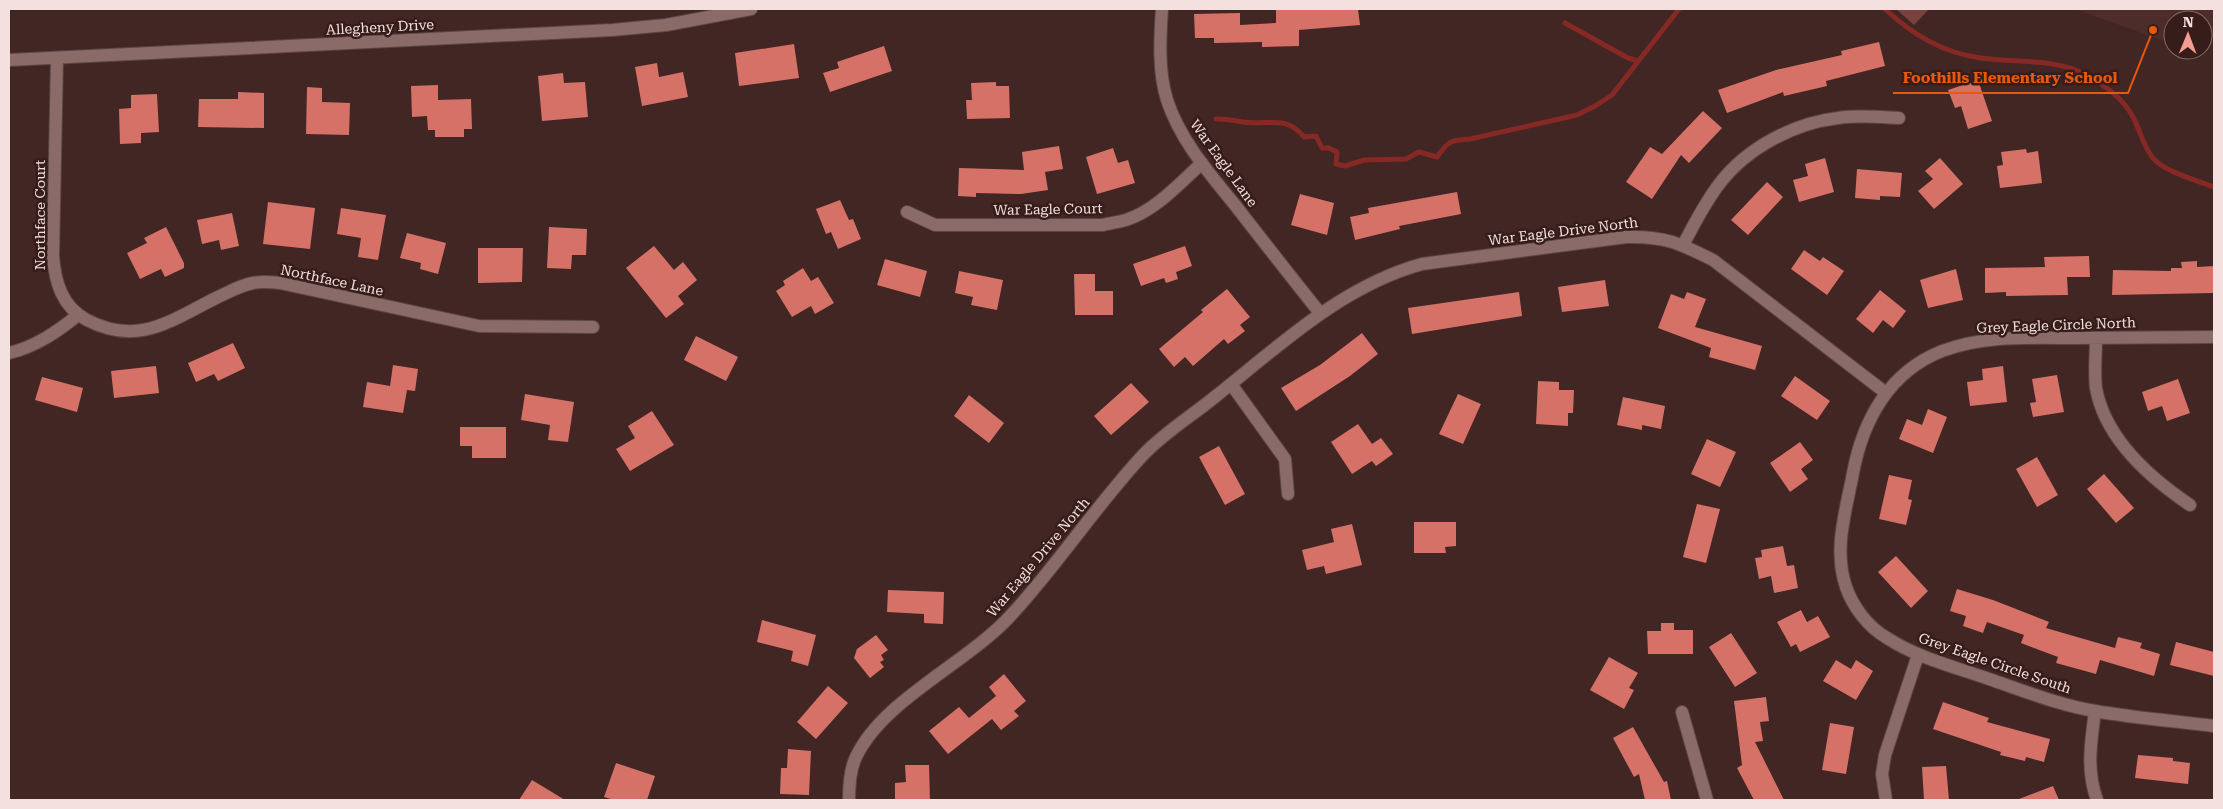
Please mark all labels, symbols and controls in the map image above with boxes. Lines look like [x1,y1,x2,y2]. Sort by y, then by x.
north arrow [2163,10,2213,60]
text: N [2183,14,2194,30]
street label: Allegheny Drive [326,16,435,38]
callout: Foothills Elementary School [1893,63,2128,93]
text: Foothills Elementary School [1903,69,2117,87]
street label: War Eagle Lane [1187,116,1261,210]
street label: Northface Court [32,160,48,270]
street label: War Eagle Court [993,200,1103,218]
street label: War Eagle Drive North [1487,214,1639,248]
street label: Northface Lane [279,261,385,299]
street label: Grey Eagle Circle North [1976,314,2136,336]
street label: War Eagle Drive North [983,494,1093,620]
street label: Grey Eagle Circle South [1917,629,2073,697]

